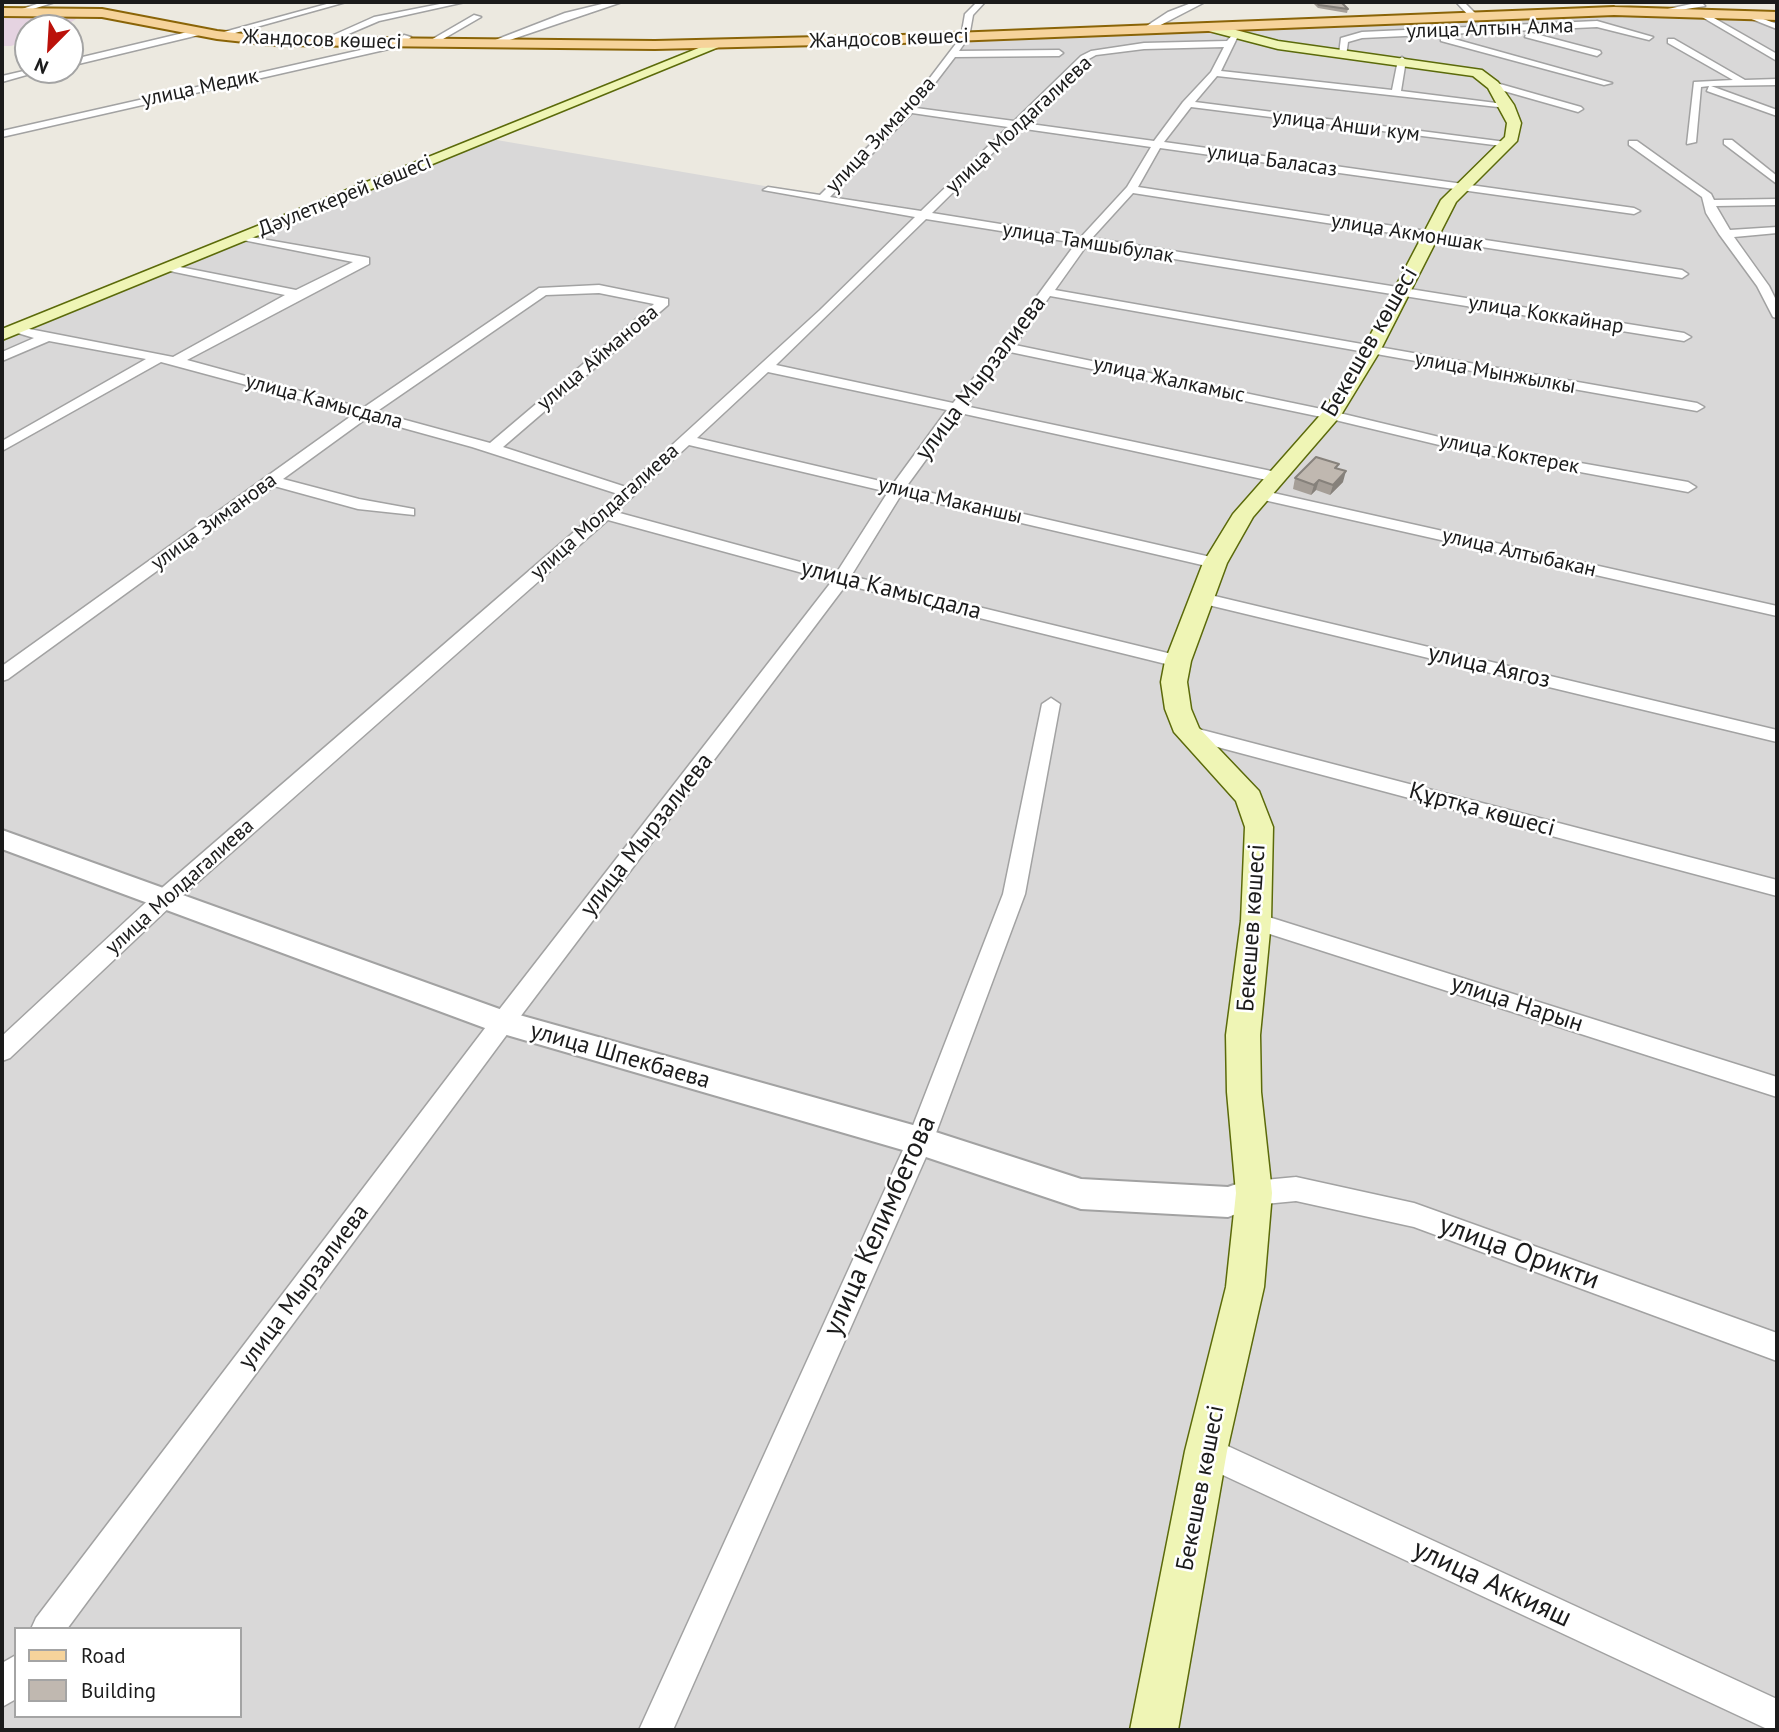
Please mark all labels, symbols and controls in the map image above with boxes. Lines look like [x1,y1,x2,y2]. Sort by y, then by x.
street label: улица Алтын Алма [1406,13,1574,45]
north arrow [14,14,84,84]
street label: Жандосов көшесі [809,24,969,54]
street label: Жандосов көшесі [242,25,402,55]
street label: улица Молдагалиева [941,51,1097,199]
text: N [31,53,52,80]
street label: улица Медик [139,63,261,113]
street label: улица Зиманова [821,72,941,198]
street label: улица Анши кум [1271,104,1421,148]
street label: улица Баласаз [1205,139,1339,183]
street label: Дәулеткерей көшесі [254,150,436,242]
street label: улица Акмоншак [1329,209,1485,257]
street label: улица Тамшыбулак [1001,217,1175,269]
street label: Бекешев көшесі [1316,262,1424,422]
street label: улица Мырзалиева [910,290,1052,466]
street label: улица Коккайнар [1467,290,1625,340]
street label: улица Айманова [532,300,664,416]
street label: улица Мынжылкы [1413,346,1577,400]
street label: улица Жалкамыс [1091,352,1247,408]
street label: улица Камысдала [243,369,405,435]
street label: улица Коктерек [1437,428,1581,480]
street label: улица Молдагалиева [526,439,684,585]
street label: улица Зиманова [146,468,282,576]
street label: улица Маканшы [875,472,1025,530]
street label: улица Алтыбакан [1439,523,1599,583]
street label: улица Камысдала [798,554,984,626]
street label: улица Аягоз [1425,639,1553,695]
street label: улица Мырзалиева [574,748,720,922]
street label: Құртқа көшесі [1406,777,1558,843]
street label: улица Молдагалиева [101,814,259,960]
street label: Бекешев көшесі [1232,843,1272,1013]
street label: улица Нарын [1447,969,1587,1039]
street label: улица Шпекбаева [527,1017,713,1095]
street label: улица Келимбетова [816,1111,944,1341]
street label: улица Мырзалиева [233,1199,375,1375]
street label: улица Орикти [1434,1208,1604,1298]
street label: Бекешев көшесі [1171,1403,1231,1573]
street label: улица Аккияш [1407,1533,1577,1635]
legend [14,1627,242,1718]
text: Road [81,1642,125,1669]
text: Building [81,1677,156,1704]

